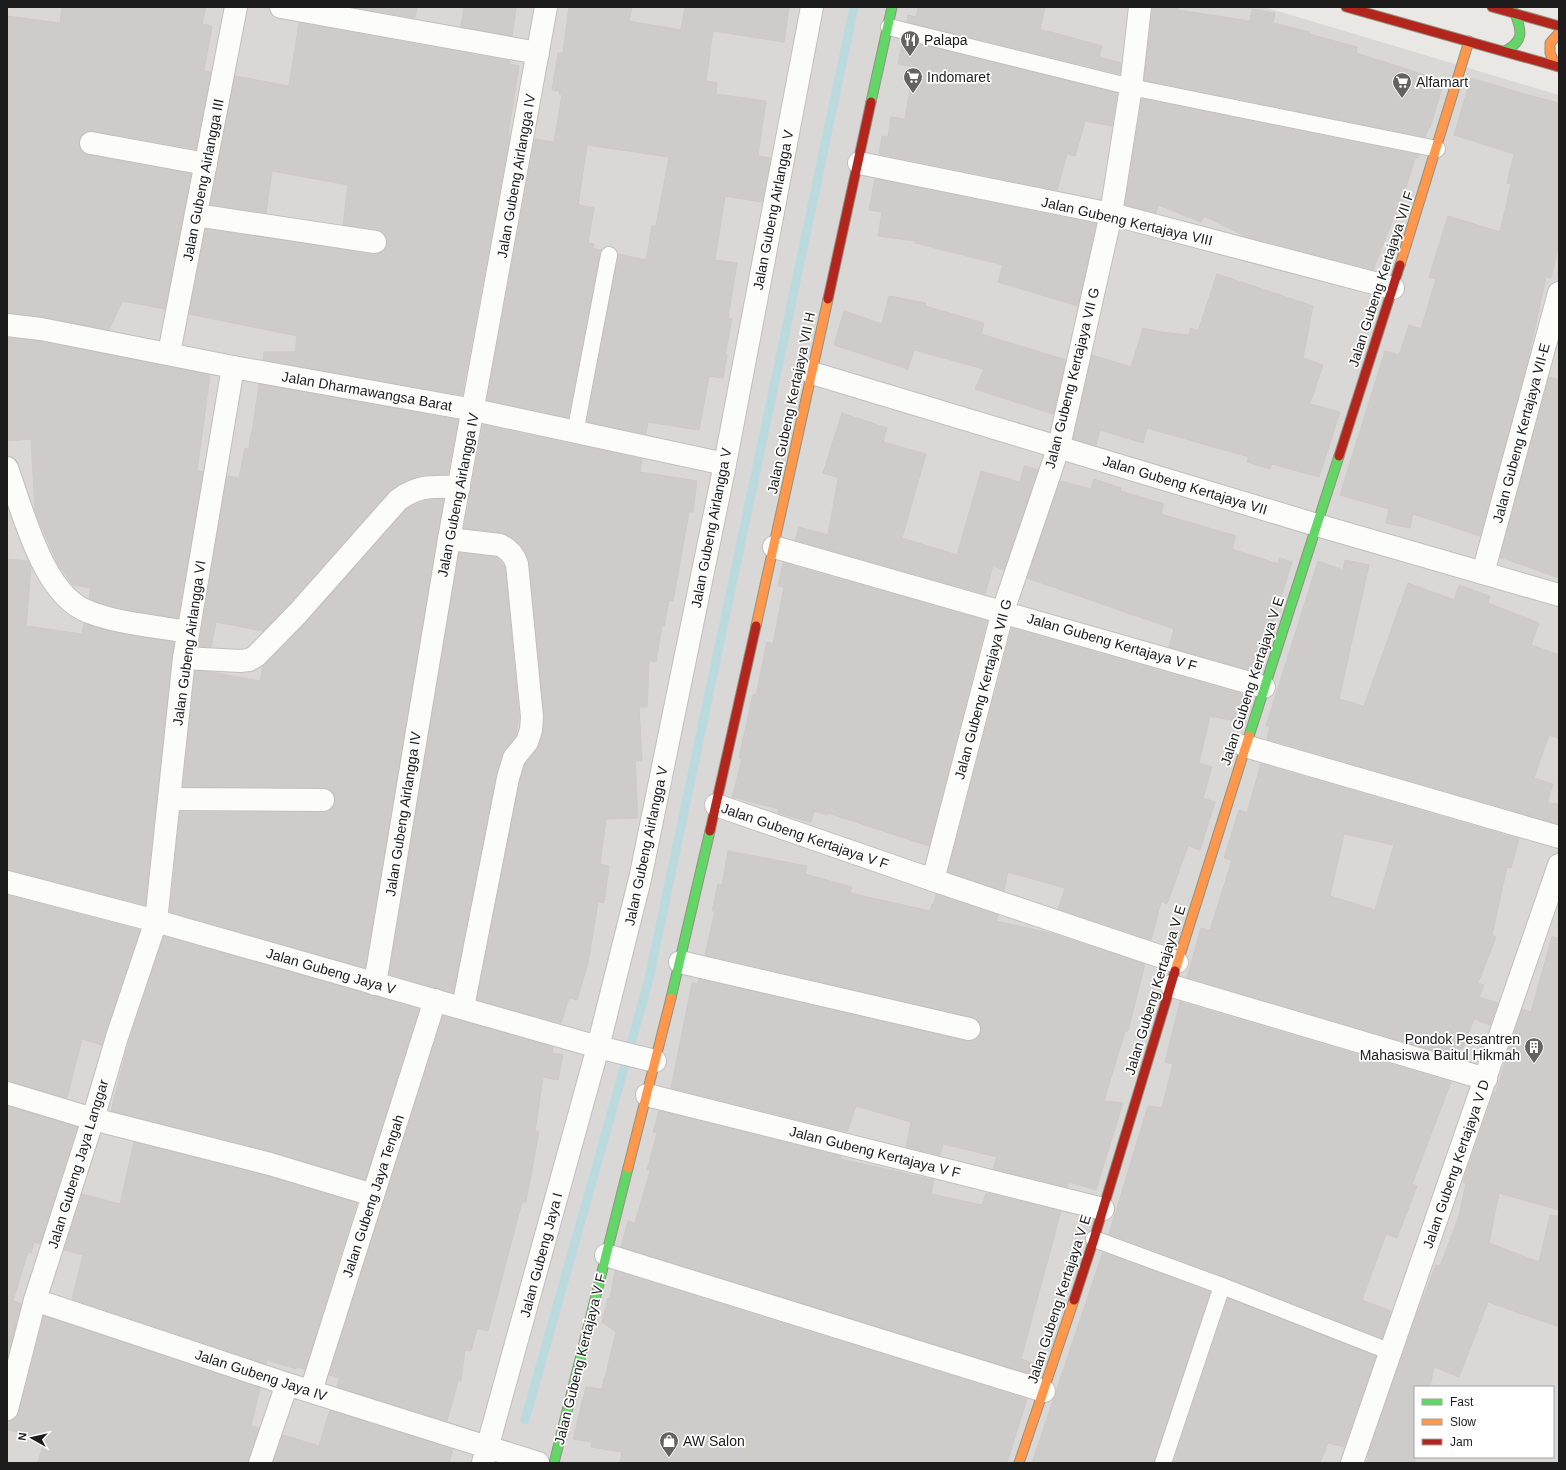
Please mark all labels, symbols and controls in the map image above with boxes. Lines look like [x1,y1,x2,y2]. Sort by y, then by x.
restaurant icon: Palapa [899,29,921,57]
place label: Palapa [924,32,968,48]
supermarket icon: Indomaret [902,66,924,94]
place label: Indomaret [927,69,990,85]
supermarket icon: Alfamart [1391,71,1413,99]
place label: Alfamart [1416,74,1468,90]
street label: Jalan Gubeng Airlangga IV [494,92,538,259]
street label: Jalan Gubeng Airlangga III [179,97,227,263]
street label: Jalan Gubeng Airlangga V [750,128,796,291]
street label: Jalan Gubeng Kertajaya VII F [1345,189,1417,369]
street label: Jalan Gubeng Kertajaya VIII [1040,194,1214,248]
street label: Jalan Gubeng Kertajaya VII G [1042,286,1102,470]
street label: Jalan Gubeng Kertajaya VII H [764,311,818,495]
street label: Jalan Gubeng Kertajaya VII-E [1489,341,1553,525]
street label: Jalan Dharmawangsa Barat [281,368,454,414]
street label: Jalan Gubeng Airlangga IV [434,411,482,578]
street label: Jalan Gubeng Airlangga V [688,446,734,609]
street label: Jalan Gubeng Kertajaya VII [1101,452,1269,518]
street label: Jalan Gubeng Airlangga VI [169,559,209,727]
street label: Jalan Gubeng Kertajaya V E [1217,595,1287,767]
street label: Jalan Gubeng Kertajaya VII G [951,597,1015,781]
street label: Jalan Gubeng Kertajaya V F [1025,610,1199,674]
street label: Jalan Gubeng Airlangga IV [382,730,424,898]
street label: Jalan Gubeng Airlangga V [621,764,671,927]
street label: Jalan Gubeng Kertajaya V F [719,800,891,872]
street label: Jalan Gubeng Kertajaya V E [1122,903,1188,1077]
street label: Jalan Gubeng Jaya V [264,945,398,997]
place label: Pondok Pesantren Mahasiswa Baitul Hikmah [1360,1031,1520,1063]
building icon: Pondok Pesantren Mahasiswa Baitul Hikmah [1523,1036,1545,1064]
street label: Jalan Gubeng Jaya Langgar [45,1077,111,1250]
street label: Jalan Gubeng Kertajaya V D [1420,1078,1492,1250]
street label: Jalan Gubeng Jaya Tengah [339,1113,407,1279]
street label: Jalan Gubeng Kertajaya V F [788,1123,962,1181]
street label: Jalan Gubeng Jaya I [517,1191,565,1319]
street label: Jalan Gubeng Kertajaya V E [1024,1213,1094,1385]
street label: Jalan Gubeng Kertajaya V F [551,1272,609,1446]
street label: Jalan Gubeng Jaya IV [193,1346,330,1404]
legend [1414,1386,1554,1458]
text: Fast [1450,1395,1474,1409]
text: Slow [1450,1415,1476,1429]
north arrow [12,1418,52,1458]
shop icon: AW Salon [658,1430,680,1458]
text: N [16,1432,29,1441]
place label: AW Salon [683,1433,745,1449]
text: Jam [1450,1435,1473,1449]

